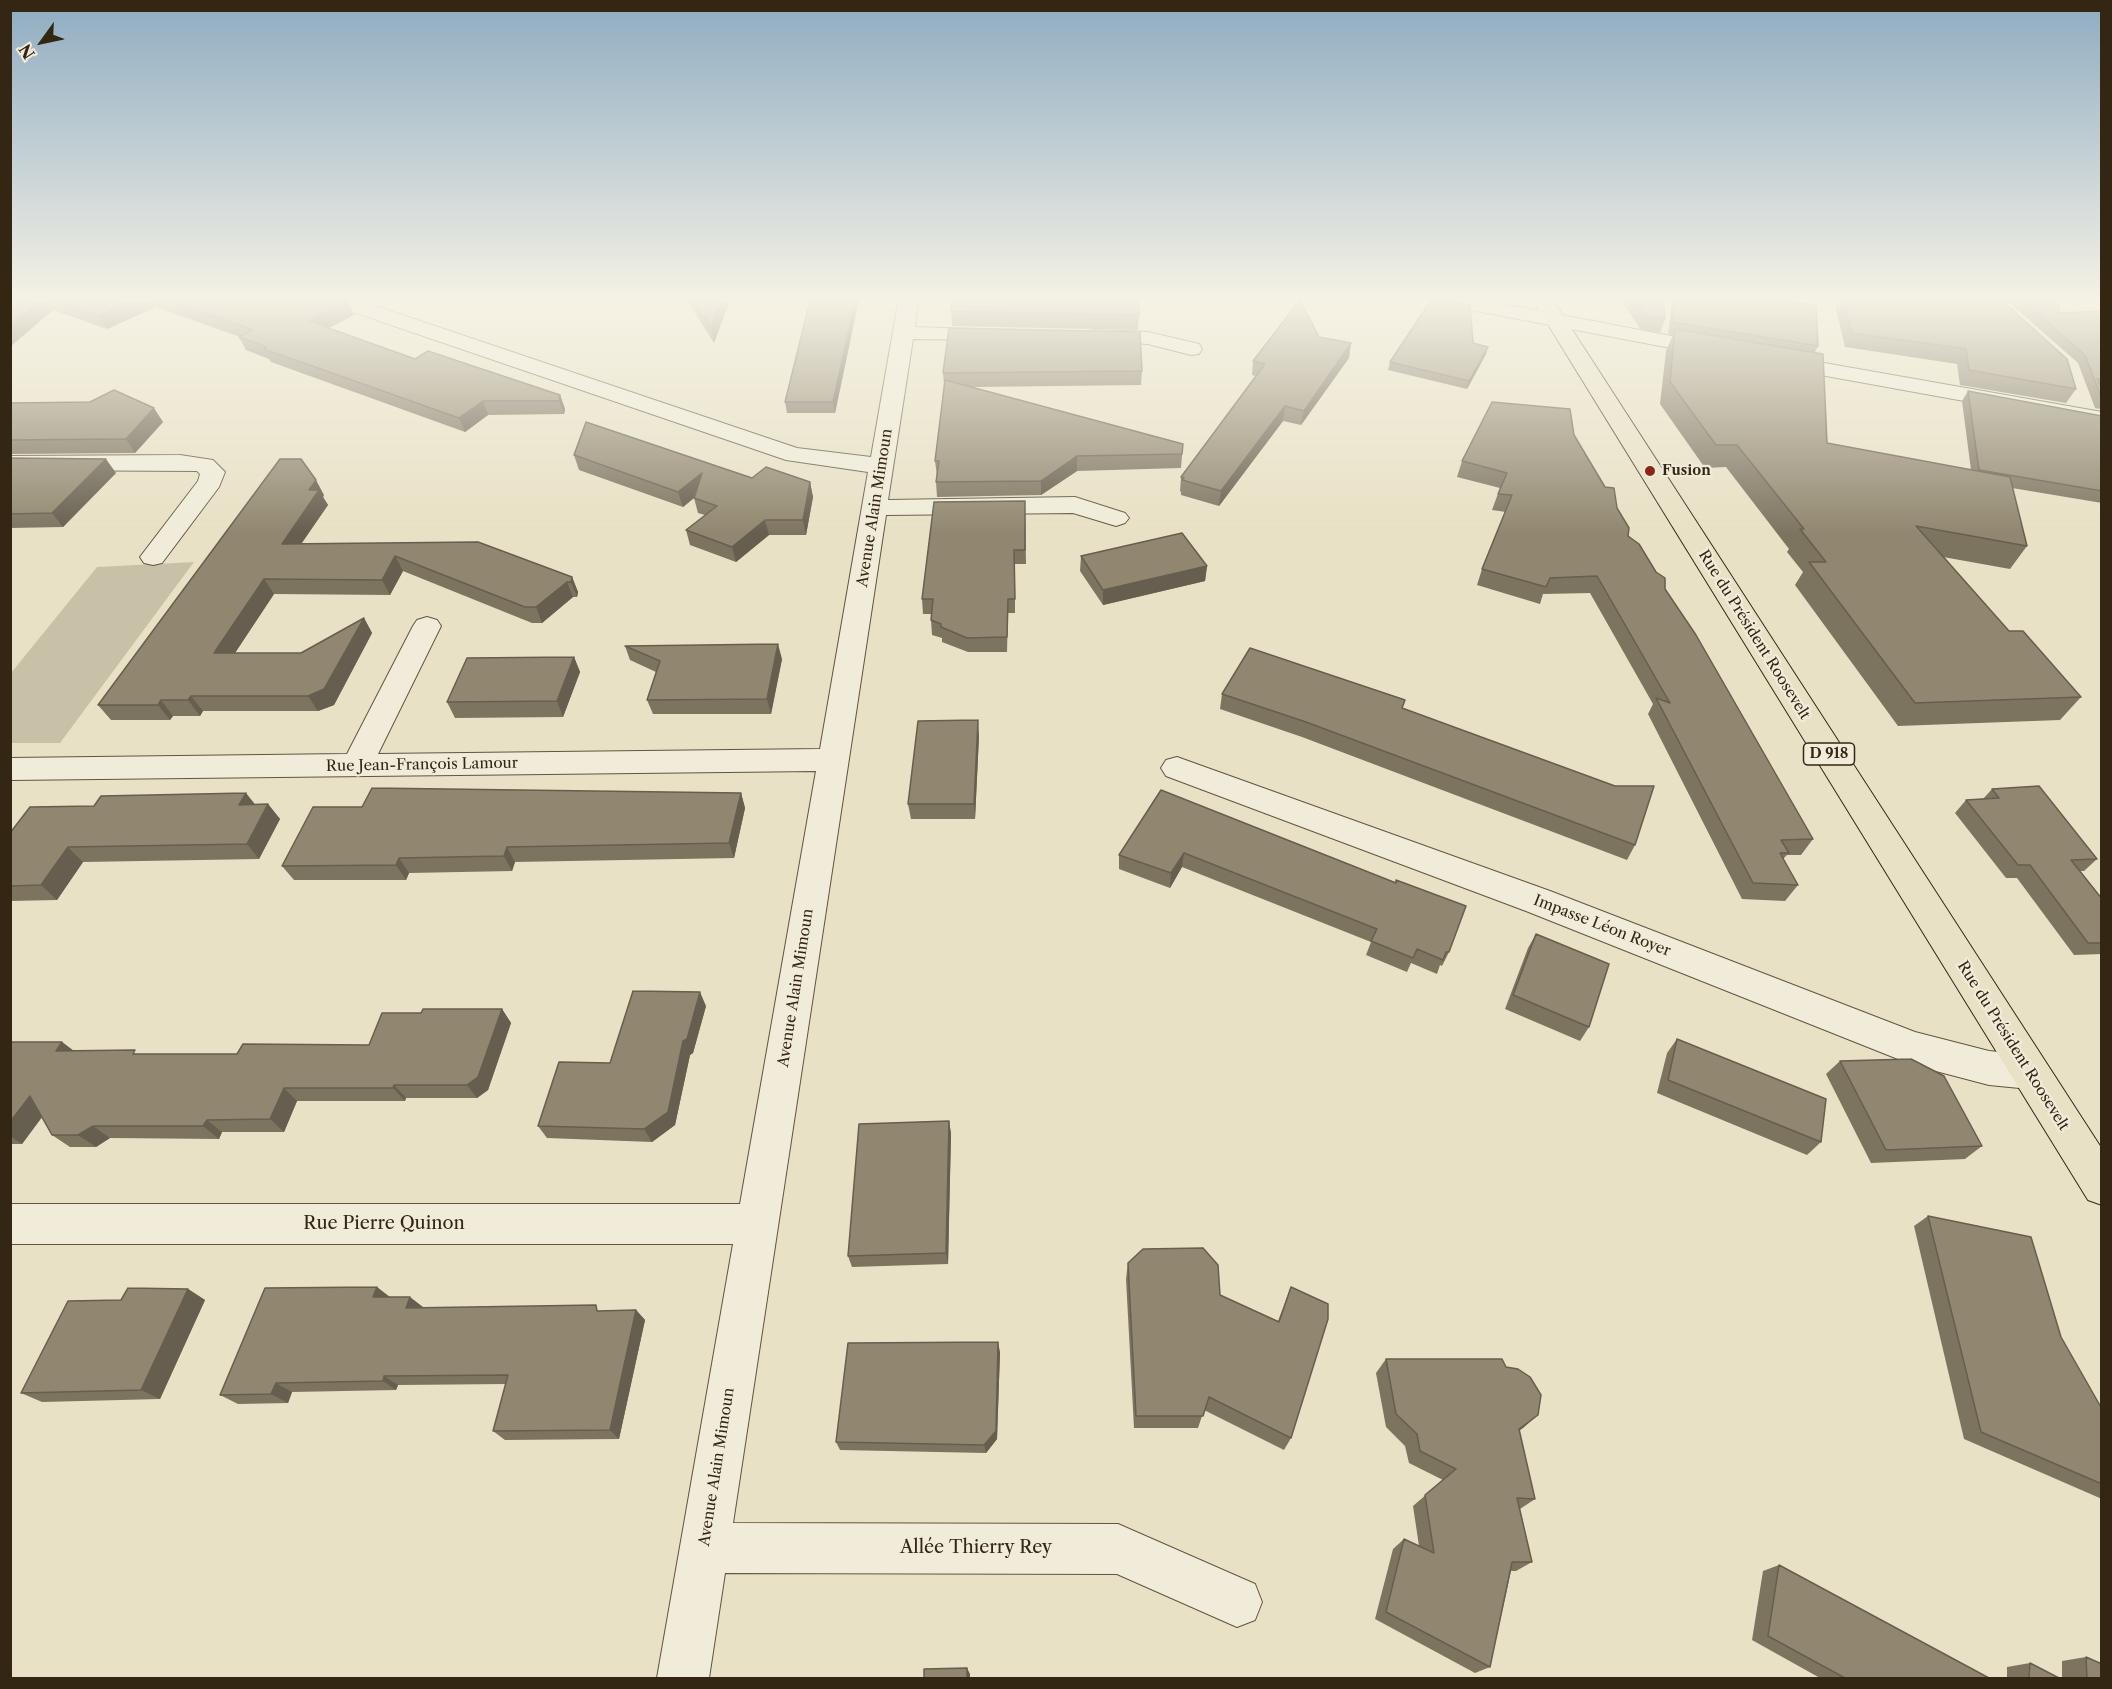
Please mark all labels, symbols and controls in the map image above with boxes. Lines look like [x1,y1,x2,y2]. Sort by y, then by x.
north arrow [12,12,72,72]
text: N [15,41,39,63]
street label: Avenue Alain Mimoun [854,427,896,589]
place label: Fusion [1662,463,1711,479]
marker: Fusion [1643,464,1657,478]
street label: Rue du Président Roosevelt [1694,547,1814,723]
road number: D 918 [1804,743,1854,765]
street label: Rue Jean-François Lamour [326,754,518,776]
street label: Impasse Léon Royer [1531,892,1673,960]
street label: Avenue Alain Mimoun [775,907,817,1069]
street label: Rue du Président Roosevelt [1953,958,2073,1134]
street label: Rue Pierre Quinon [303,1213,465,1235]
street label: Avenue Alain Mimoun [696,1386,738,1548]
street label: Allée Thierry Rey [900,1537,1052,1559]

